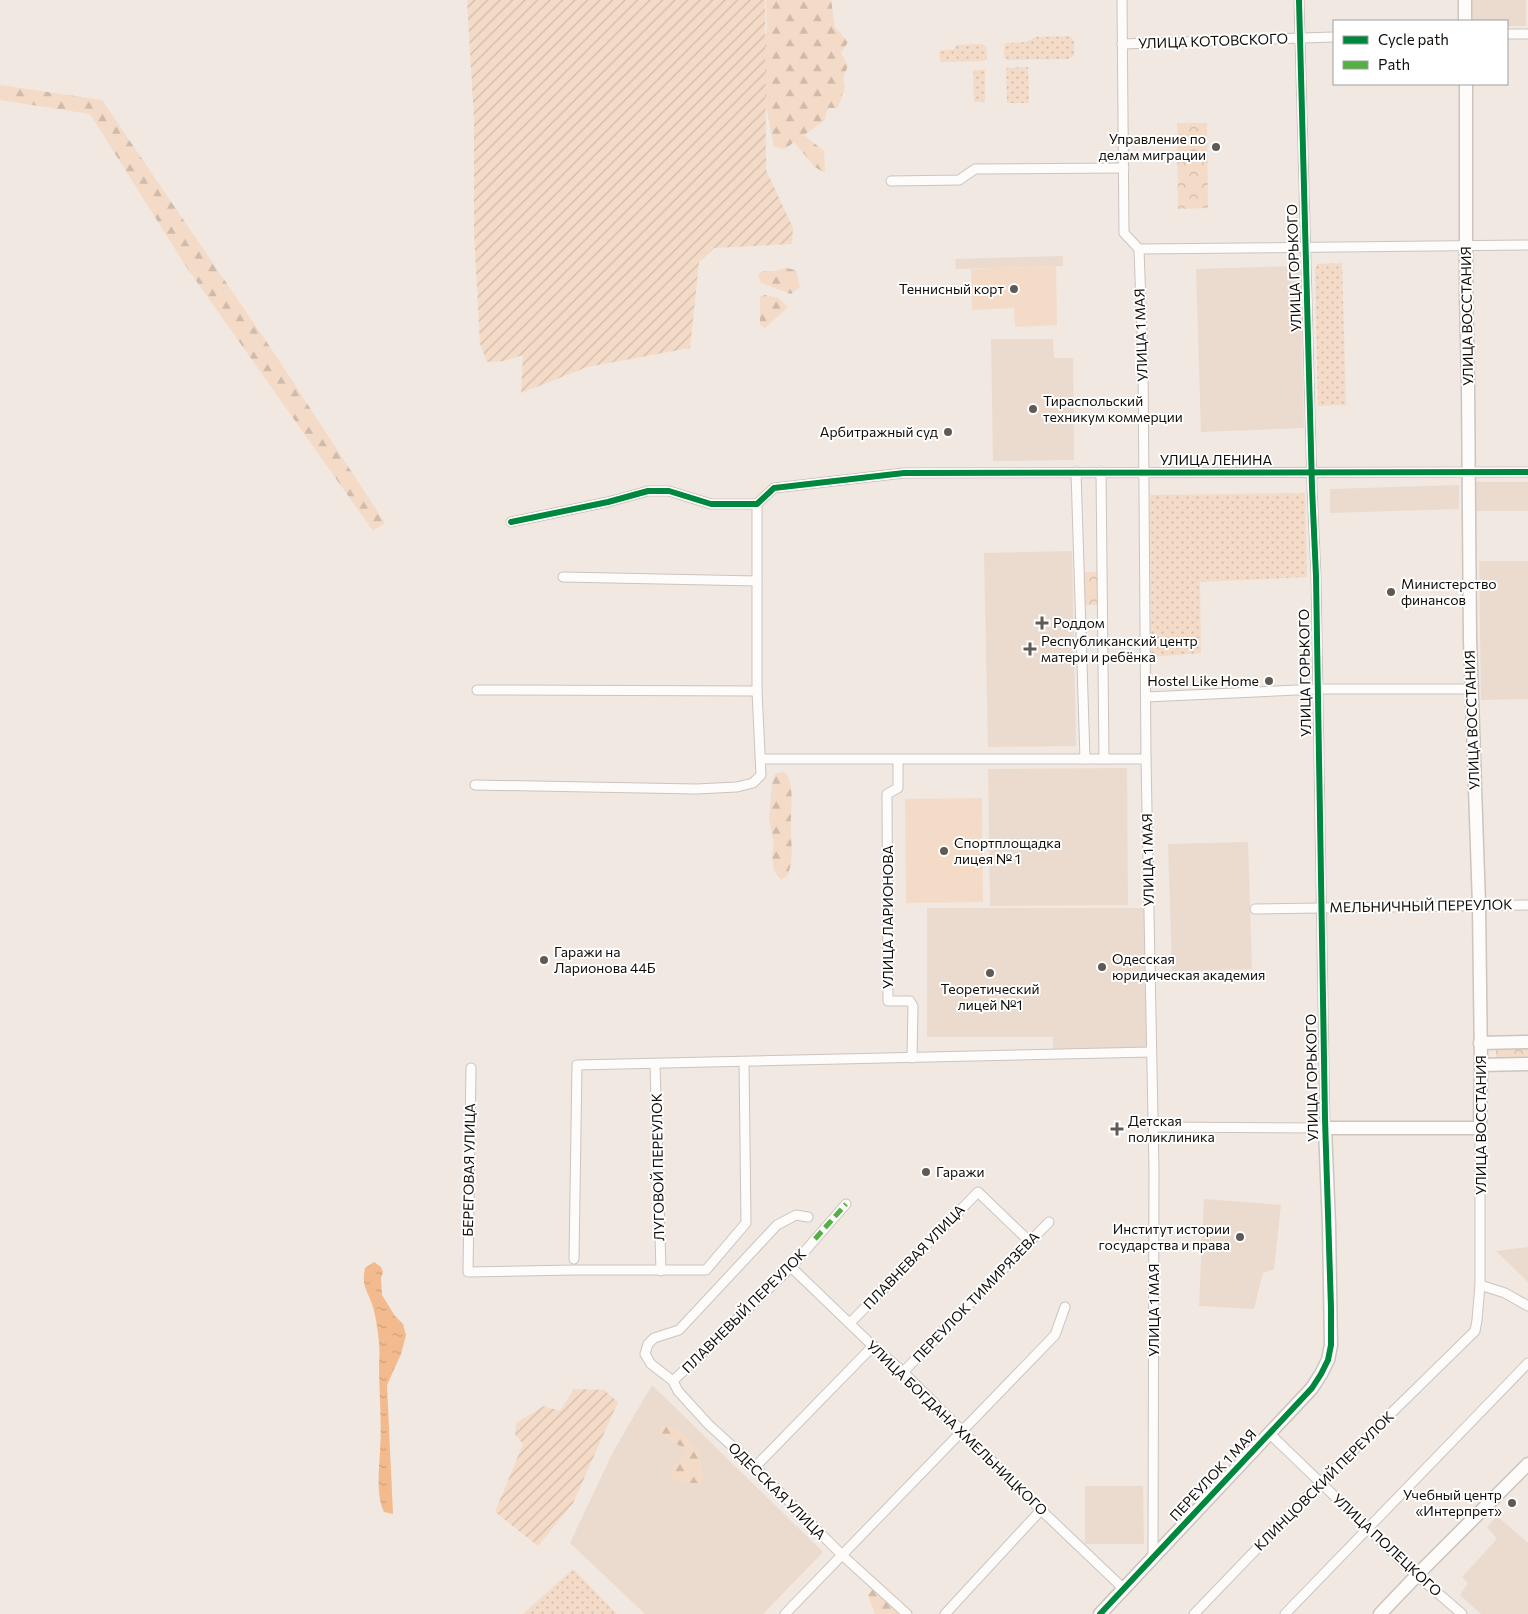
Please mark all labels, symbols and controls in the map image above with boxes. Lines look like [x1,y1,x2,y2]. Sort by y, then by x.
legend [1333,20,1508,85]
street label: УЛИЦА КОТОВСКОГО [1138,29,1288,52]
text: Cycle path [1378,30,1449,48]
text: Path [1378,55,1410,73]
place label: Управление по делам миграции [1099,130,1206,163]
marker: Управление по делам миграции [1210,141,1222,153]
street label: УЛИЦА ГОРЬКОГО [1283,204,1304,332]
street label: УЛИЦА ВОССТАНИЯ [1457,246,1476,386]
place label: Теннисный корт [899,280,1004,297]
marker: Теннисный корт [1008,283,1020,295]
street label: УЛИЦА 1 МАЯ [1130,288,1151,382]
place label: Тираспольский техникум коммерции [1043,392,1183,425]
marker: Тираспольский техникум коммерции [1027,403,1039,415]
place label: Арбитражный суд [820,423,938,440]
marker: Арбитражный суд [942,426,954,438]
street label: УЛИЦА ЛЕНИНА [1160,451,1272,468]
place label: Министерство финансов [1401,575,1497,608]
marker: Министерство финансов [1385,586,1397,598]
street label: УЛИЦА ГОРЬКОГО [1295,609,1314,737]
place label: Роддом [1053,614,1105,631]
marker: Роддом [1035,616,1049,630]
place label: Республиканский центр матери и ребёнка [1041,632,1198,665]
marker: Республиканский центр матери и ребёнка [1023,642,1037,656]
street label: УЛИЦА ВОССТАНИЯ [1461,650,1482,790]
place label: Hostel Like Home [1147,672,1259,689]
marker: Hostel Like Home [1263,675,1275,687]
street label: УЛИЦА 1 МАЯ [1138,813,1157,907]
place label: Спортплощадка лицея № 1 [954,834,1061,867]
street label: УЛИЦА ЛАРИОНОВА [879,845,896,989]
marker: Спортплощадка лицея № 1 [938,845,950,857]
street label: МЕЛЬНИЧНЫЙ ПЕРЕУЛОК [1329,895,1513,916]
place label: Гаражи на Ларионова 44Б [554,943,656,976]
place label: Одесская юридическая академия [1112,950,1265,983]
marker: Гаражи на Ларионова 44Б [538,954,550,966]
marker: Одесская юридическая академия [1096,961,1108,973]
marker: Теоретический лицей №1 [984,967,996,979]
place label: Теоретический лицей №1 [940,980,1040,1013]
street label: УЛИЦА ГОРЬКОГО [1302,1014,1321,1142]
street label: УЛИЦА ВОССТАНИЯ [1472,1055,1489,1195]
street label: ЛУГОВОЙ ПЕРЕУЛОК [648,1093,667,1241]
street label: БЕРЕГОВАЯ УЛИЦА [459,1103,478,1237]
place label: Детская поликлиника [1128,1112,1215,1145]
marker: Детская поликлиника [1110,1122,1124,1136]
place label: Гаражи [936,1163,985,1180]
marker: Гаражи [920,1166,932,1178]
street label: ПЛАВНЕВАЯ УЛИЦА [859,1201,968,1312]
place label: Институт истории государства и права [1099,1220,1230,1253]
street label: ПЕРЕУЛОК ТИМИРЯЗЕВА [909,1228,1043,1365]
marker: Институт истории государства и права [1234,1231,1246,1243]
street label: ПЛАВНЕВЫЙ ПЕРЕУЛОК [678,1245,809,1376]
street label: УЛИЦА 1 МАЯ [1145,1263,1162,1357]
street label: УЛИЦА БОГДАНА ХМЕЛЬНИЦКОГО [863,1337,1051,1519]
street label: КЛИНЦОВСКИЙ ПЕРЕУЛОК [1250,1407,1397,1554]
street label: ПЕРЕУЛОК 1 МАЯ [1166,1425,1259,1524]
street label: ОДЕССКАЯ УЛИЦА [725,1439,830,1543]
place label: Учебный центр «Интерпрет» [1403,1486,1502,1519]
street label: УЛИЦА ПОЛЕЦКОГО [1329,1490,1445,1600]
marker: Учебный центр «Интерпрет» [1506,1497,1518,1509]

